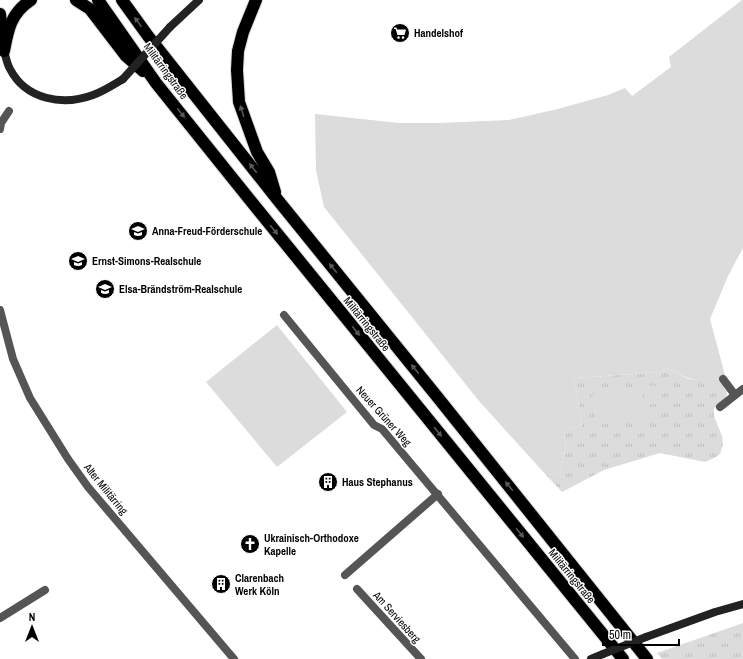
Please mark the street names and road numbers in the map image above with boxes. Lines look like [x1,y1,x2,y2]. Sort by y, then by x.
street label: Militärringstraße [141,40,191,102]
street label: Militärringstraße [341,294,393,354]
street label: Neuer Grüner Weg [353,383,415,449]
street label: Alter Militärring [81,460,131,517]
street label: Militärringstraße [546,546,598,606]
street label: Am Serviesberg [369,588,424,646]

